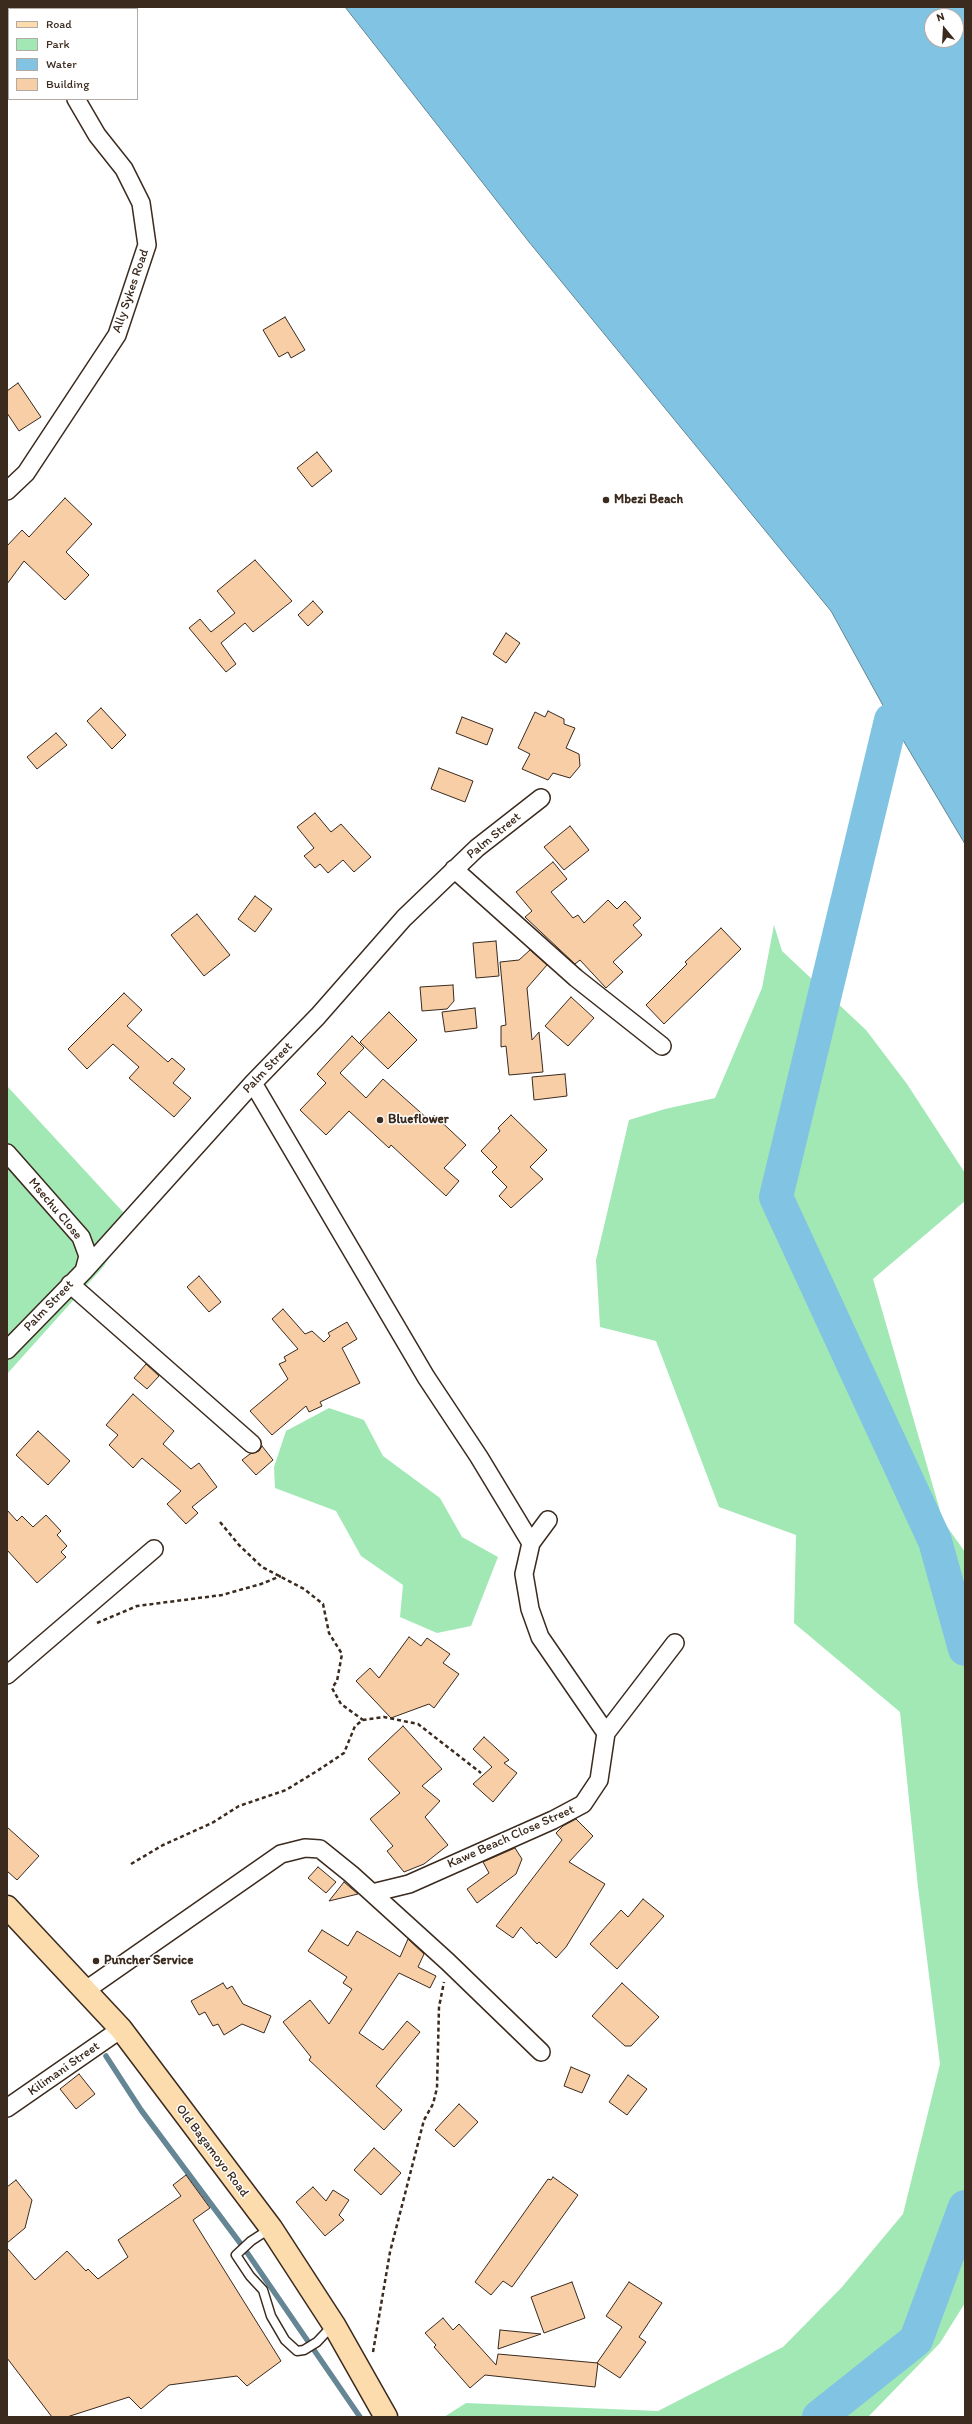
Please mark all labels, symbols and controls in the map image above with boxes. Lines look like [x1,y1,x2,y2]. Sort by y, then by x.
legend [8,8,138,100]
north arrow [924,8,964,48]
text: N [935,10,946,24]
text: Road [46,17,72,31]
text: Park [46,37,70,51]
text: Water [46,57,77,71]
text: Building [46,77,89,91]
street label: Ally Sykes Road [109,247,153,335]
place label: Mbezi Beach [614,492,683,508]
marker: Mbezi Beach [601,495,611,505]
street label: Palm Street [464,809,524,863]
street label: Palm Street [240,1039,296,1097]
place label: Blueflower [388,1112,449,1128]
marker: Blueflower [375,1115,385,1125]
street label: Msechu Close [25,1175,85,1243]
street label: Palm Street [21,1277,77,1335]
street label: Kawe Beach Close Street [445,1802,577,1872]
place label: Puncher Service [104,1953,193,1969]
marker: Puncher Service [91,1956,101,1966]
street label: Kilimani Street [25,2039,103,2099]
street label: Old Bagamoyo Road [172,2102,252,2200]

